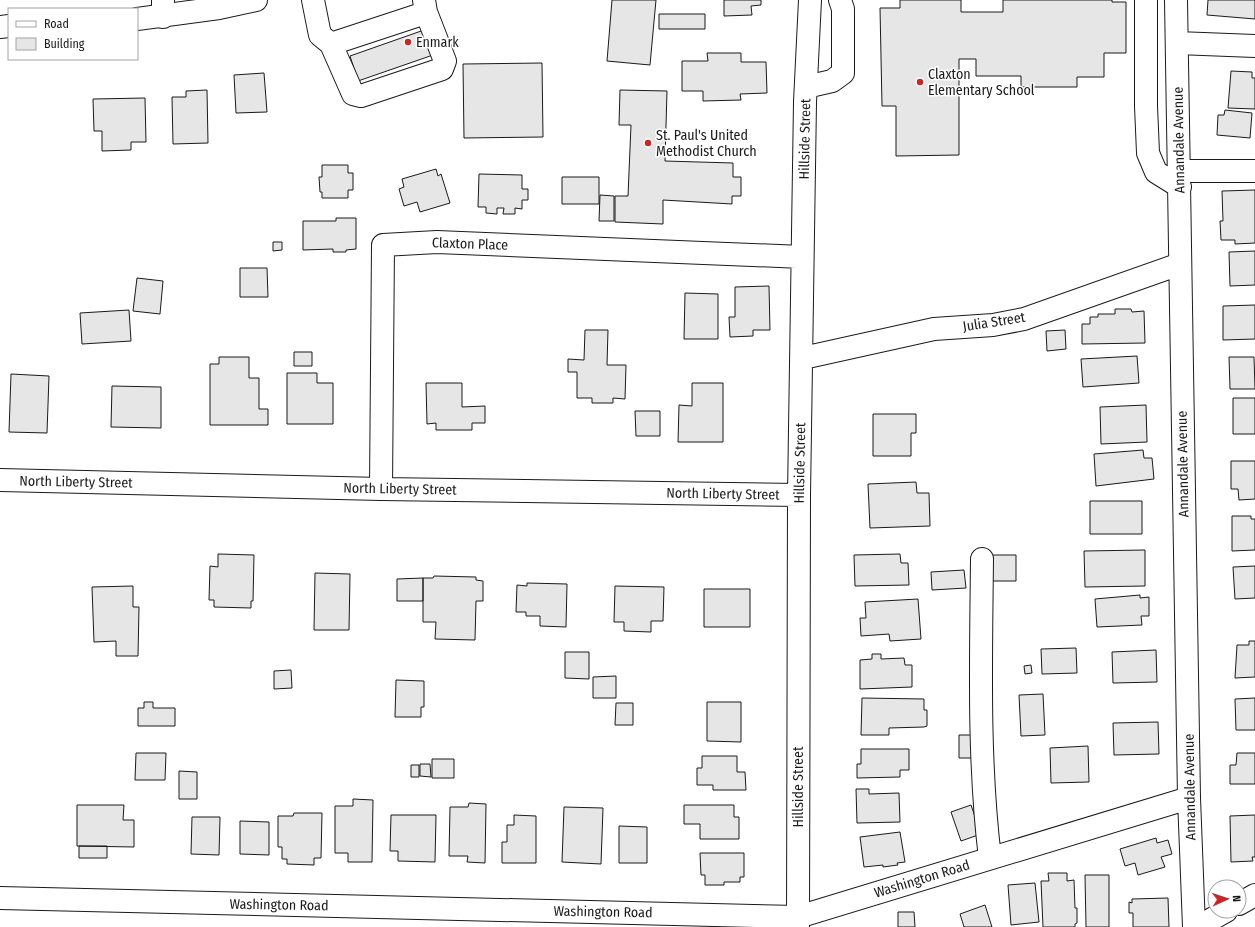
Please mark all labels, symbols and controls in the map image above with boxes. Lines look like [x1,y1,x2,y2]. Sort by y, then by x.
legend [8,8,138,60]
text: Road [44,17,69,31]
place label: Enmark [416,34,459,51]
text: Building [44,37,85,51]
marker: Enmark [403,37,413,47]
place label: Claxton Elementary School [928,66,1035,99]
marker: Claxton Elementary School [915,77,925,87]
street label: Annandale Avenue [1170,87,1188,193]
street label: Hillside Street [796,98,814,180]
place label: St. Paul's United Methodist Church [656,127,757,160]
marker: St. Paul's United Methodist Church [643,138,653,148]
street label: Claxton Place [432,234,509,254]
street label: Julia Street [962,309,1027,335]
street label: Annandale Avenue [1174,411,1192,517]
street label: Hillside Street [791,422,809,504]
street label: North Liberty Street [19,473,133,491]
street label: North Liberty Street [343,480,457,498]
street label: North Liberty Street [666,485,780,503]
street label: Annandale Avenue [1181,734,1199,840]
street label: Hillside Street [790,746,807,828]
street label: Washington Road [872,856,972,902]
north arrow [1207,879,1247,919]
text: N [1230,895,1243,902]
street label: Washington Road [229,896,329,914]
street label: Washington Road [553,903,653,921]

